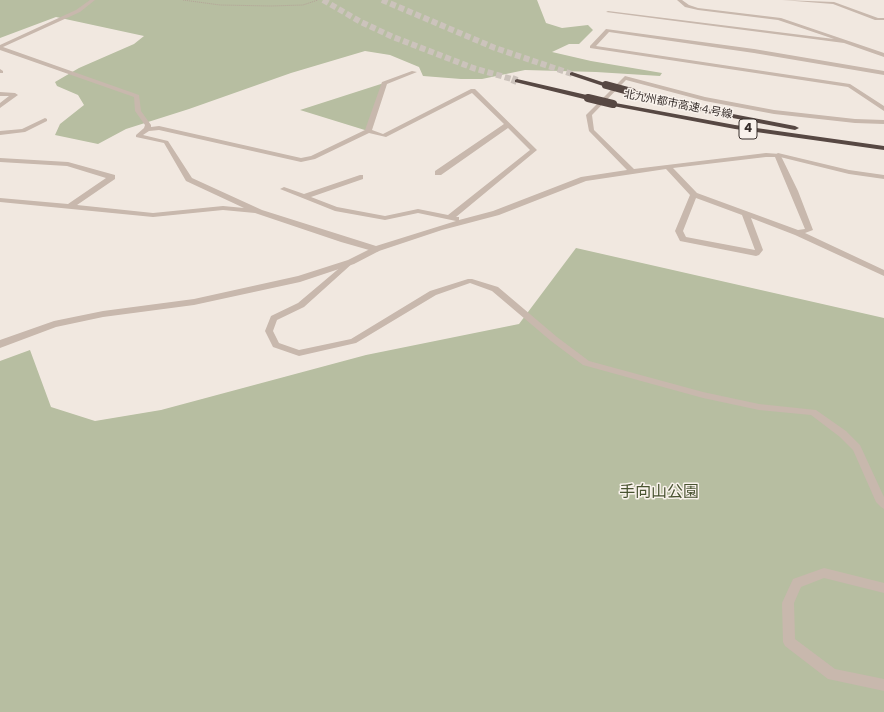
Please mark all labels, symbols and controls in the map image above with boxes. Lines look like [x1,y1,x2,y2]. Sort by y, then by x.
street label: 北九州都市高速４号線 [623,88,733,122]
road number: 4 [739,119,757,139]
park label: 手向山公園 [619,483,699,503]

